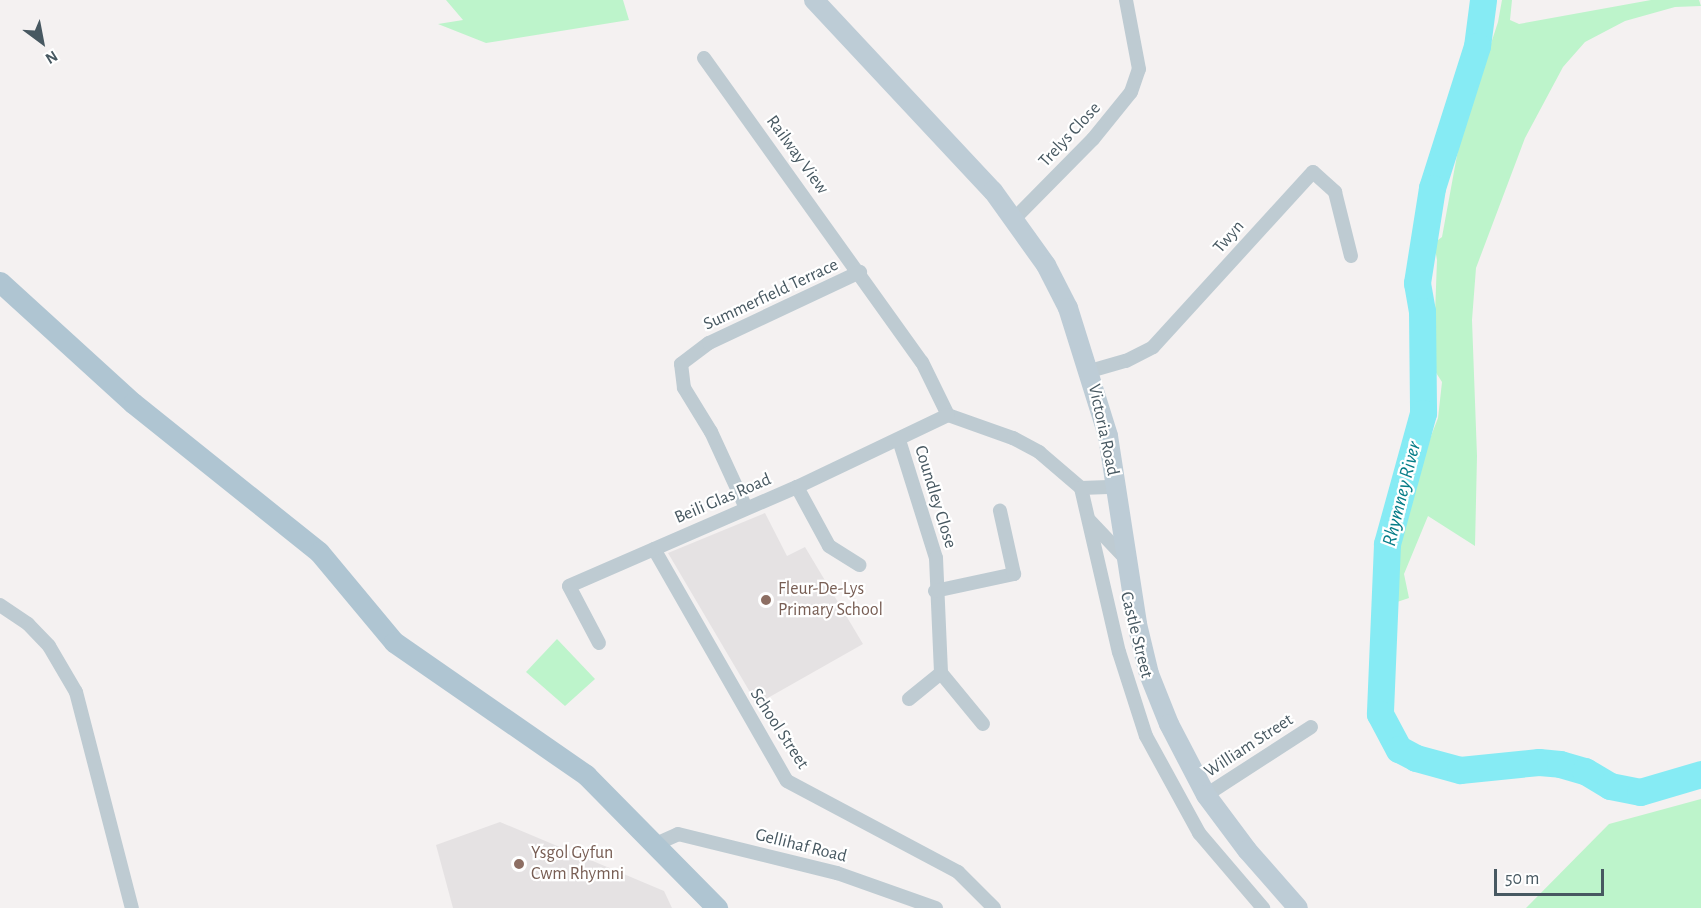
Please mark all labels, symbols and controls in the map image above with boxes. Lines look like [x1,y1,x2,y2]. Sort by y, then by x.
north arrow [12,12,72,72]
text: N [43,48,60,67]
street label: Trelys Close [1034,98,1106,172]
street label: Railway View [761,111,833,199]
street label: Twyn [1209,216,1249,258]
street label: Summerfield Terrace [700,254,842,336]
street label: Victoria Road [1083,382,1123,478]
water label: Rhymney River [1377,439,1427,549]
street label: Coundley Close [909,443,961,551]
street label: Beili Glas Road [672,469,774,529]
place label: Fleur-De-Lys Primary School [778,579,883,622]
street label: Castle Street [1115,590,1157,680]
marker: Fleur-De-Lys Primary School [759,593,773,607]
street label: School Street [745,685,813,773]
street label: William Street [1201,709,1297,783]
street label: Gellihaf Road [753,824,849,868]
place label: Ysgol Gyfun Cwm Rhymni [531,843,624,886]
marker: Ysgol Gyfun Cwm Rhymni [512,857,526,871]
scale bar [1497,857,1606,895]
text: 50 m [1505,870,1539,888]

